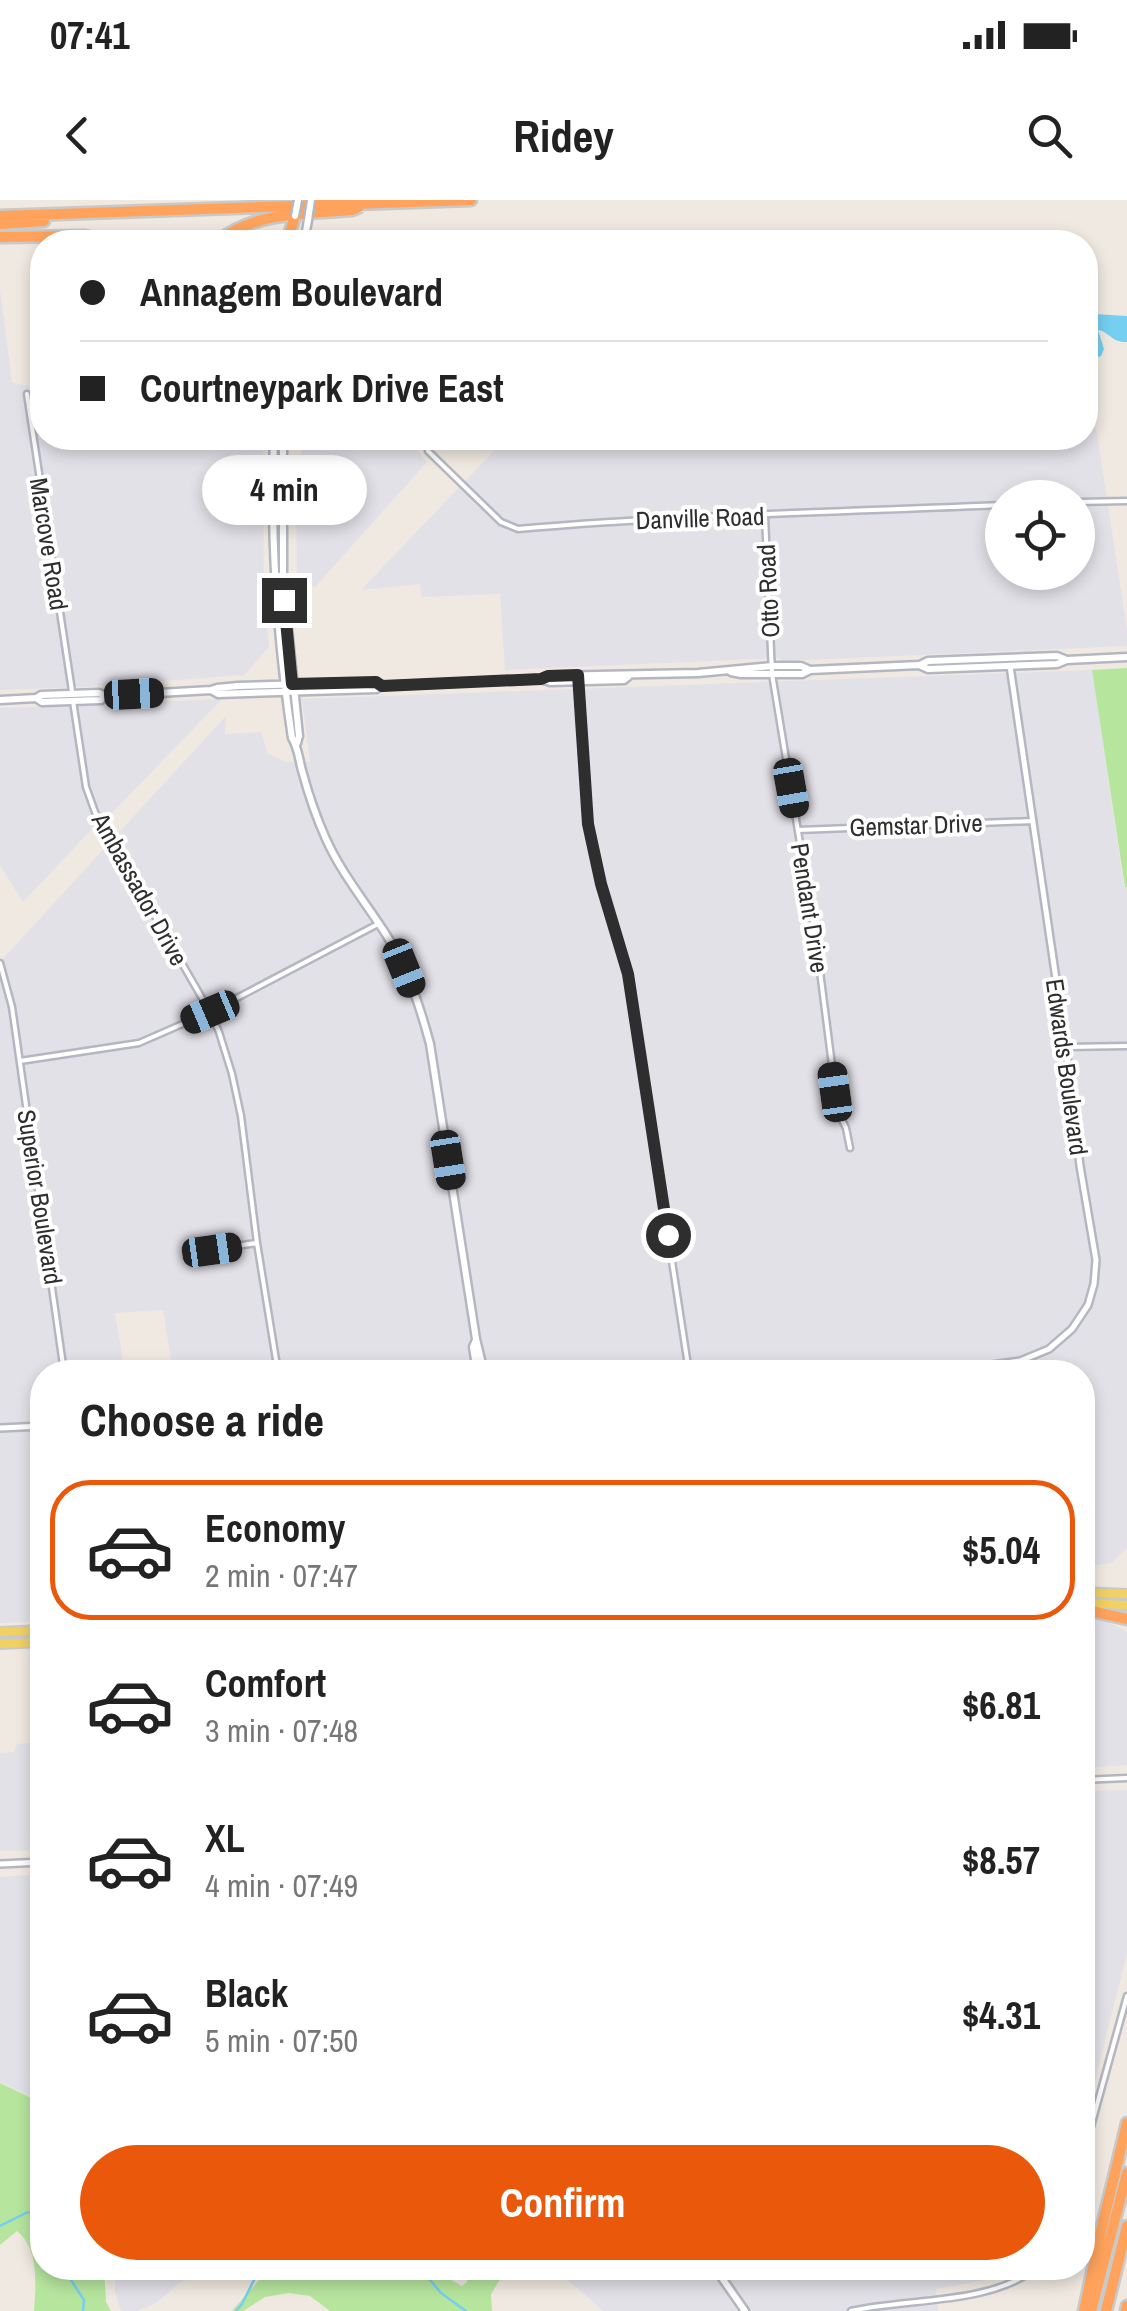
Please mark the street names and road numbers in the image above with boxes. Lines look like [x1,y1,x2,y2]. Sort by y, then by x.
street label: Marcove Road [22,476,76,612]
street label: Danville Road [635,499,765,537]
street label: Otto Road [749,543,787,639]
street label: Ambassador Drive [83,806,196,971]
street label: Gemstar Drive [849,806,983,844]
street label: Pendant Drive [783,841,837,975]
street label: Edwards Boulevard [1038,977,1096,1157]
street label: Superior Boulevard [9,1107,71,1287]

